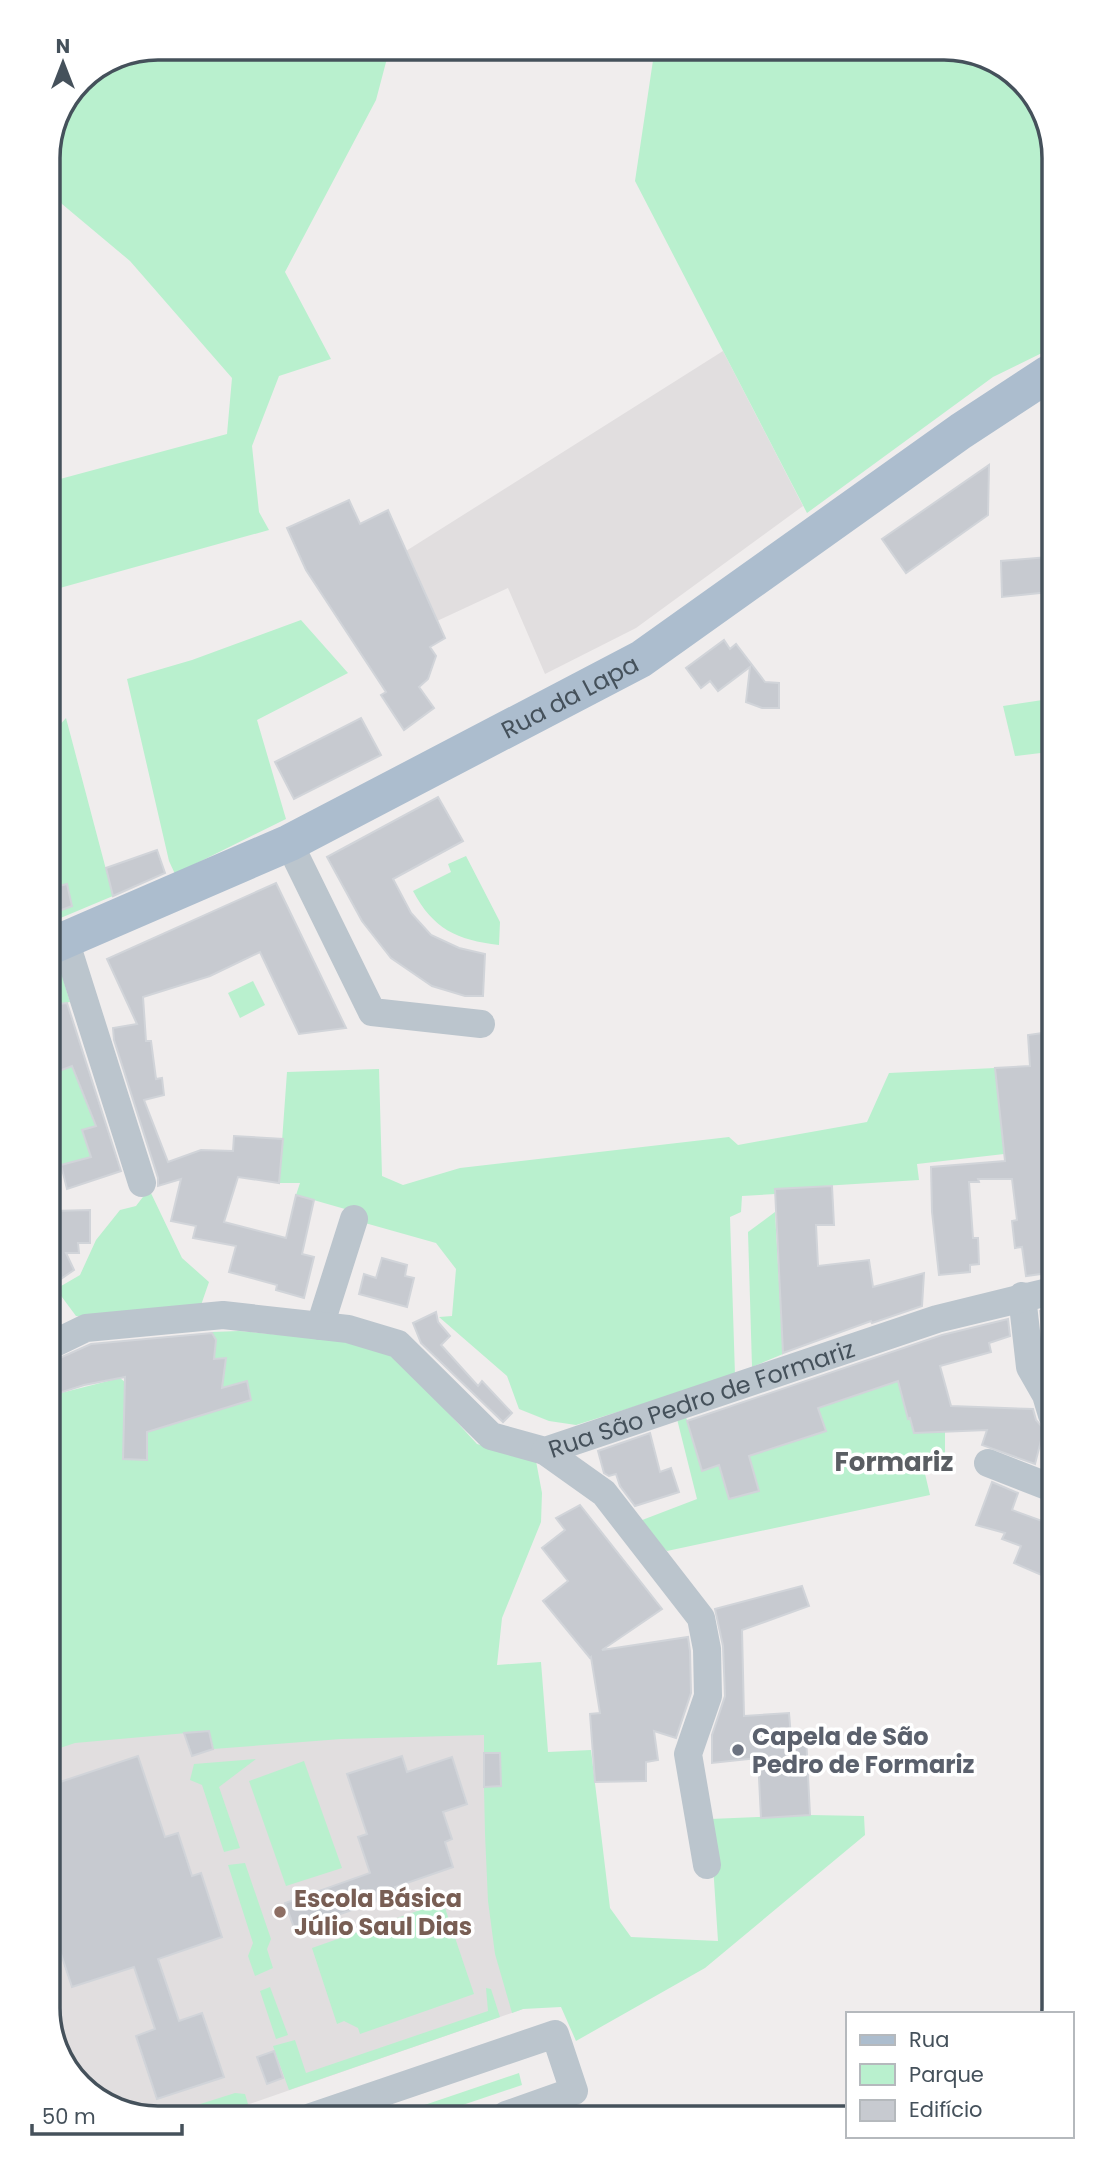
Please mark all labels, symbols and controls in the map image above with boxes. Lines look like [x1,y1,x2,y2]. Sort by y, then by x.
north arrow [28,28,98,98]
text: N [56,33,70,60]
street label: Rua da Lapa [495,647,644,746]
street label: Rua São Pedro de Formariz [544,1331,859,1465]
district label: Formariz [835,1444,953,1480]
place label: Capela de São Pedro de Formariz [752,1720,975,1781]
marker: Capela de São Pedro de Formariz [730,1742,746,1758]
place label: Escola Básica Júlio Saul Dias [294,1882,472,1943]
marker: Escola Básica Júlio Saul Dias [272,1904,288,1920]
legend [846,2012,1074,2138]
text: Rua [909,2025,949,2054]
text: Parque [909,2060,984,2089]
scale bar [32,2092,182,2136]
text: Edifício [909,2095,983,2124]
text: 50 m [42,2102,96,2131]

